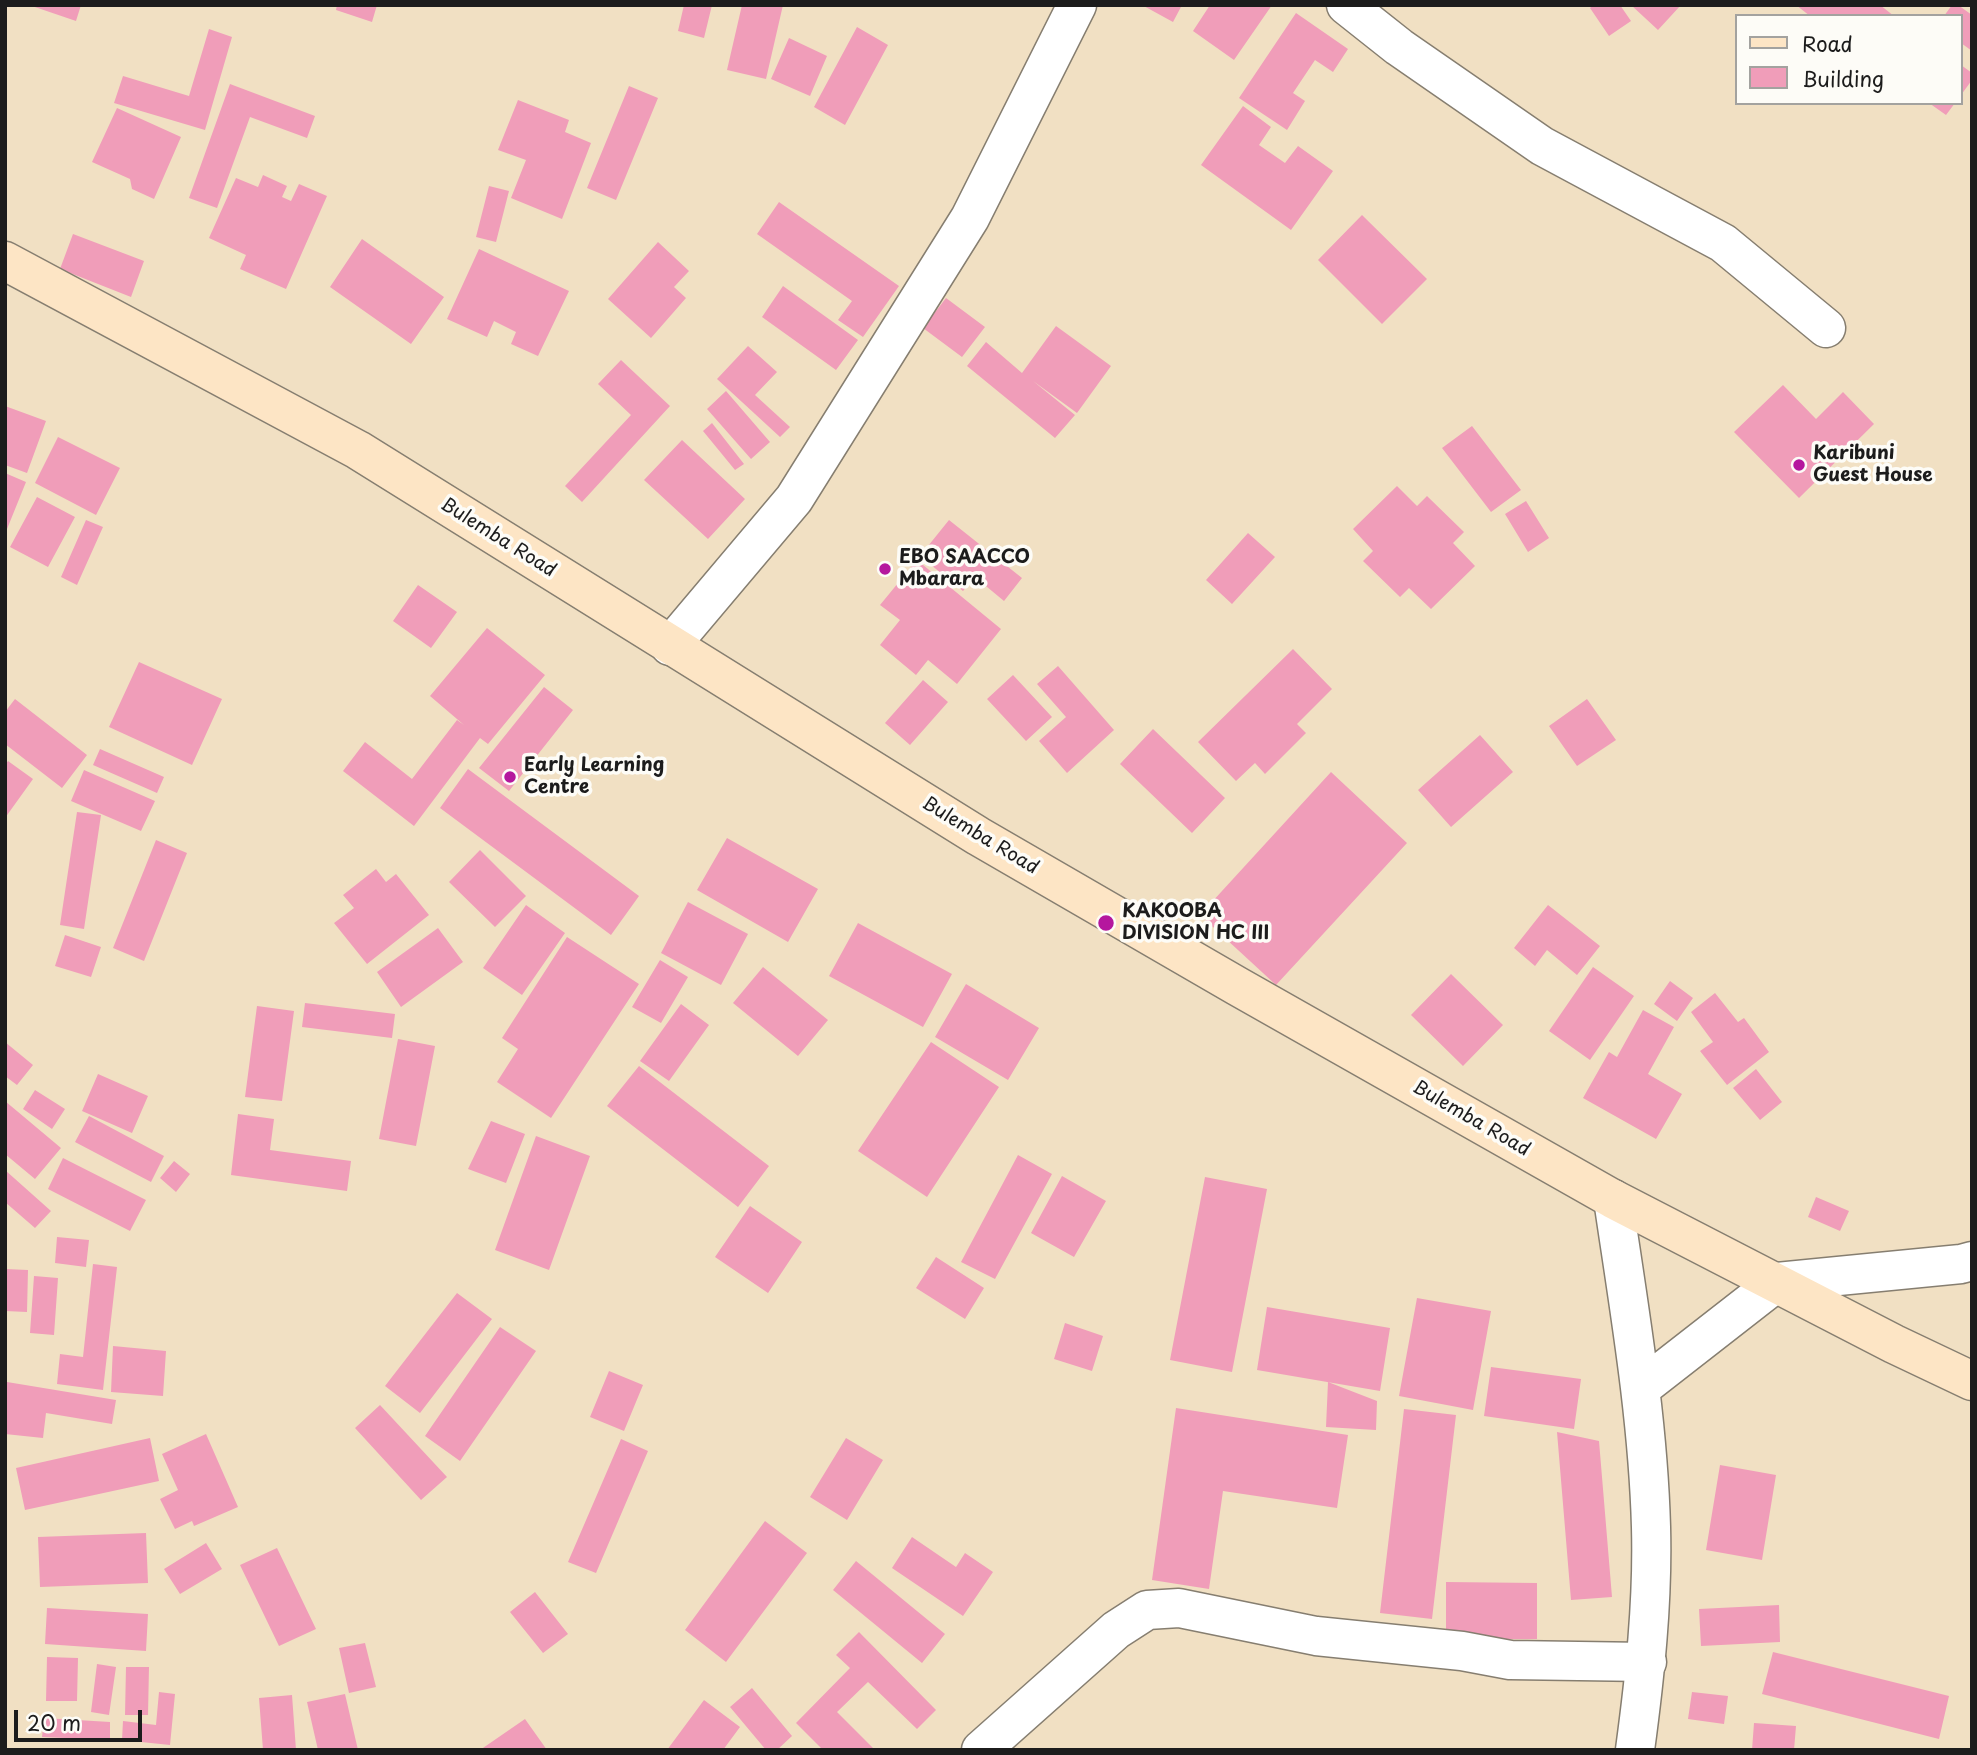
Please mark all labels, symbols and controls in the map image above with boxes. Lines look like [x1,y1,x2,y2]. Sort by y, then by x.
legend [1736,14,1963,105]
text: Road [1802,27,1853,59]
text: Building [1802,62,1884,94]
place label: Karibuni Guest House [1813,443,1933,487]
marker: Karibuni Guest House [1791,457,1807,473]
street label: Bulemba Road [436,493,560,583]
place label: EBO SAACCO Mbarara [899,547,1030,591]
marker: EBO SAACCO Mbarara [877,561,893,577]
place label: Early Learning Centre [524,755,664,799]
marker: Early Learning Centre [502,769,518,785]
street label: Bulemba Road [918,792,1042,880]
place label: KAKOOBA DIVISION HC III [1122,901,1269,945]
marker: KAKOOBA DIVISION HC III [1096,913,1116,933]
street label: Bulemba Road [1408,1076,1534,1162]
scale bar [18,1696,145,1740]
text: 20 m [27,1706,81,1738]

